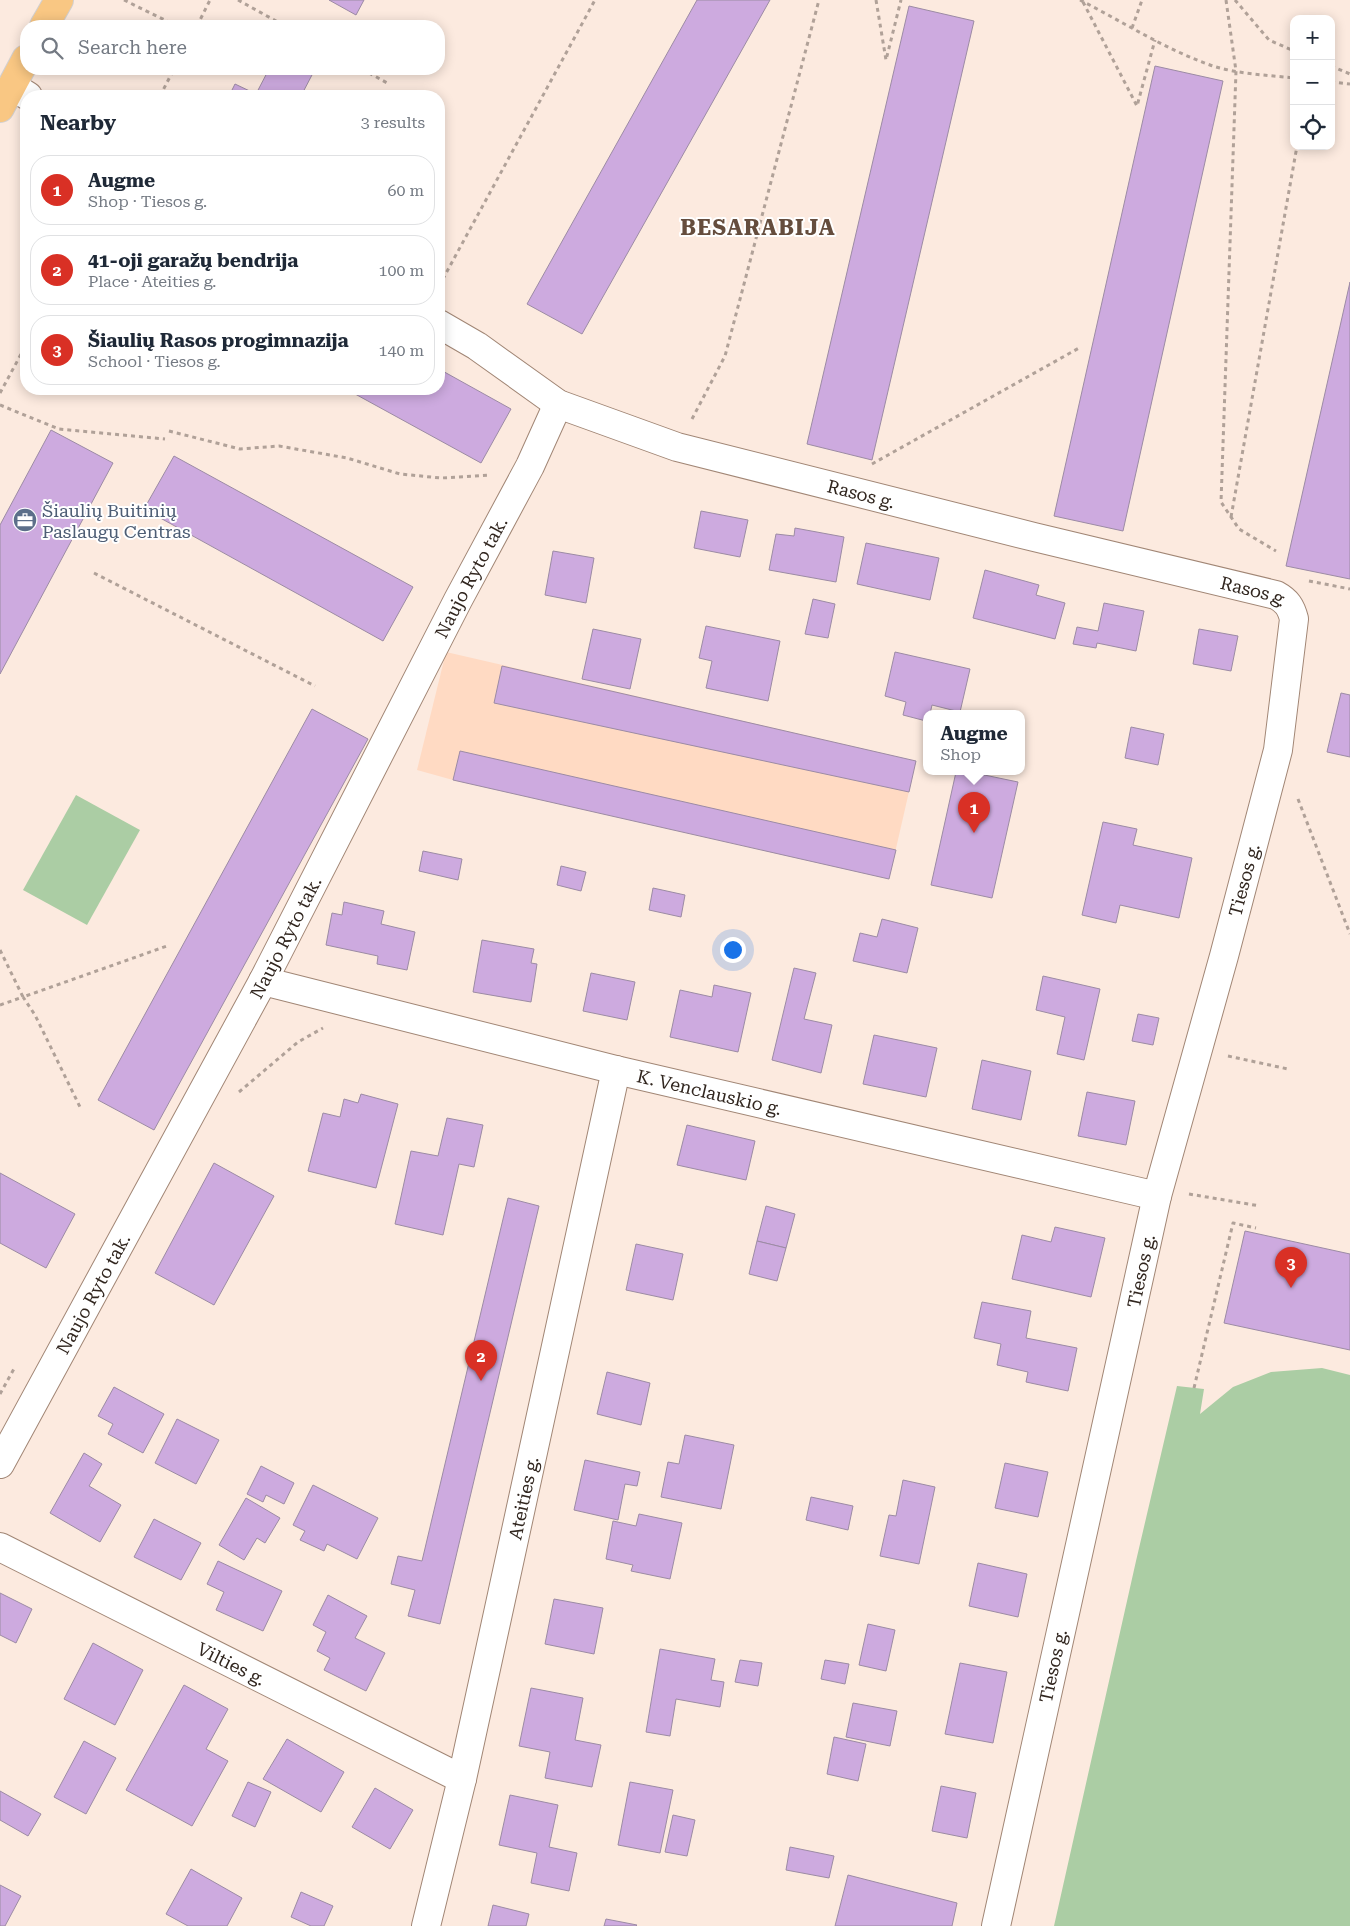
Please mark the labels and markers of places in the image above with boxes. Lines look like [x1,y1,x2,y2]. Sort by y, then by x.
place label: Šiaulių Buitinių Paslaugų Centras [42,500,191,542]
office icon: Šiaulių Buitinių Paslaugų Centras [12,507,38,533]
pin: 1 [958,792,990,833]
pin: 3 [1275,1247,1307,1288]
pin: 2 [465,1340,497,1381]

